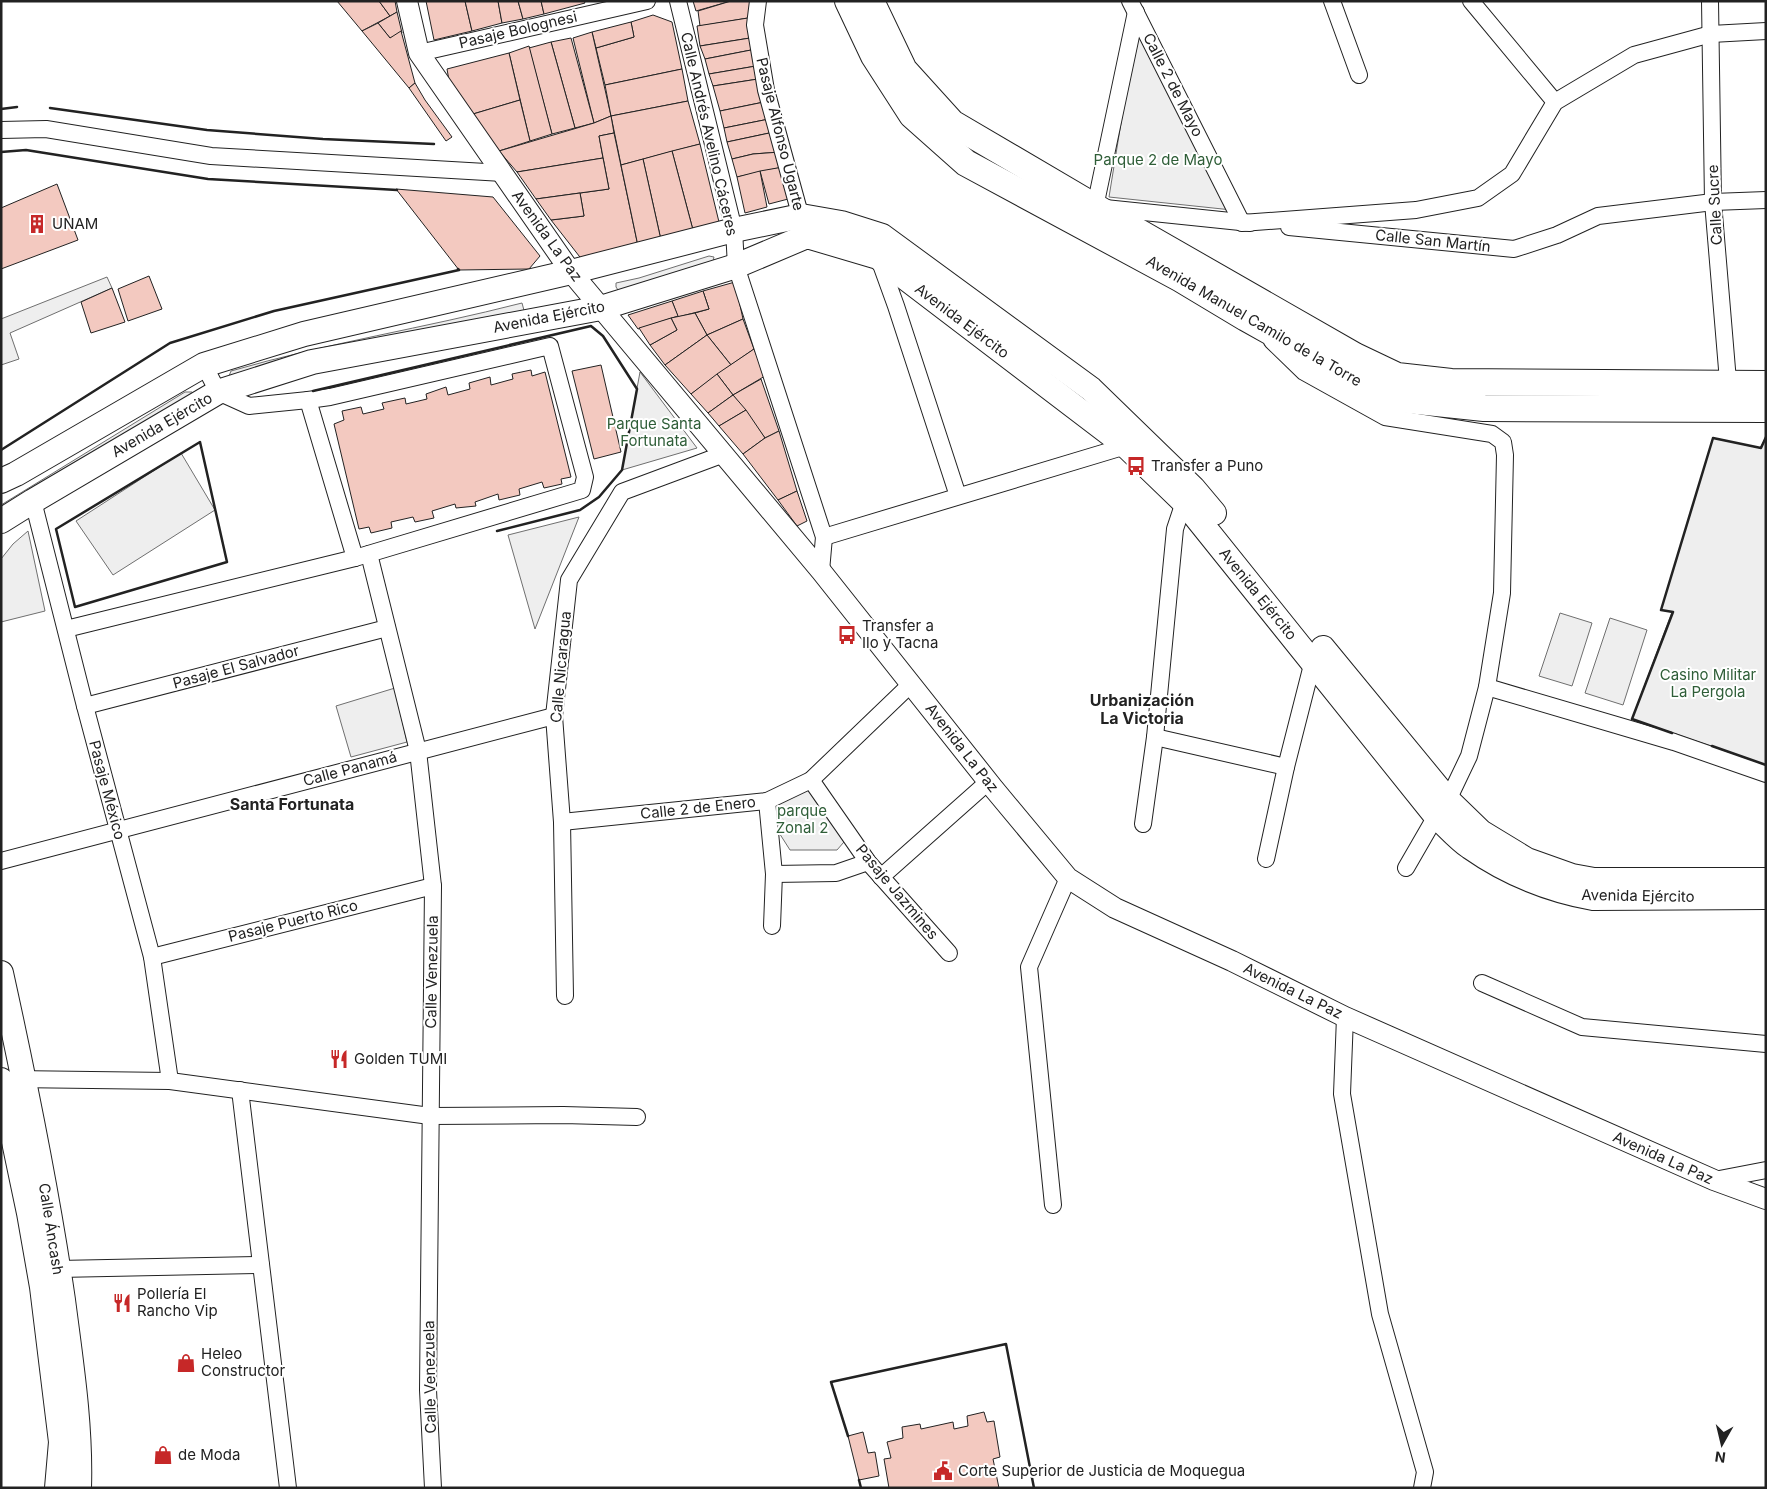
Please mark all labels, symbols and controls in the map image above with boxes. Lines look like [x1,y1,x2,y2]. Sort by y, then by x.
street label: Pasaje Bolognesi [457,7,579,52]
street label: Calle Andrés Avelino Cáceres [677,30,742,238]
street label: Calle 2 de Mayo [1139,30,1208,140]
street label: Pasaje Alfonso Ugarte [752,55,809,212]
park label: Parque 2 de Mayo [1094,150,1222,169]
street label: Calle Sucre [1703,164,1726,246]
street label: Avenida La Paz [508,186,587,285]
building icon: UNAM [26,213,48,235]
place label: UNAM [52,214,98,233]
street label: Calle San Martín [1374,225,1492,256]
street label: Avenida Manuel Camilo de la Torre [1143,251,1365,390]
street label: Avenida Ejército [911,279,1013,362]
street label: Avenida Ejército [491,296,606,337]
street label: Avenida Ejército [108,388,216,461]
park label: Parque Santa Fortunata [607,414,701,450]
bus stop icon: Transfer a Puno [1125,455,1147,477]
place label: Transfer a Puno [1151,456,1263,475]
street label: Avenida Ejército [1215,544,1301,644]
street label: Calle Nicaragua [546,610,575,724]
place label: Transfer a Ilo y Tacna [862,616,938,652]
bus stop icon: Transfer a Ilo y Tacna [836,624,858,646]
street label: Pasaje El Salvador [171,640,302,693]
park label: Casino Militar La Pergola [1660,665,1757,701]
district label: Urbanización La Victoria [1090,690,1194,728]
street label: Avenida La Paz [922,699,1003,796]
street label: Pasaje México [85,738,130,842]
street label: Calle Panamá [301,747,399,790]
street label: Calle 2 de Enero [639,792,757,823]
district label: Santa Fortunata [230,794,354,814]
park label: parque Zonal 2 [776,801,828,837]
street label: Pasaje Jazmines [852,840,943,943]
street label: Avenida Ejército [1581,885,1695,906]
street label: Pasaje Puerto Rico [226,895,360,946]
street label: Calle Venezuela [421,915,442,1029]
street label: Avenida La Paz [1241,958,1346,1023]
restaurant icon: Golden TUMI [328,1048,350,1070]
place label: Golden TUMI [354,1049,447,1068]
street label: Avenida La Paz [1610,1127,1716,1188]
street label: Calle Áncash [35,1182,68,1276]
place label: Pollería El Rancho Vip [137,1284,218,1320]
restaurant icon: Pollería El Rancho Vip [111,1292,133,1314]
street label: Calle Venezuela [419,1320,440,1434]
place label: Heleo Constructor [201,1344,285,1380]
shop icon: Heleo Constructor [175,1352,197,1374]
north arrow [1697,1419,1747,1469]
shop icon: de Moda [152,1444,174,1466]
place label: de Moda [178,1445,240,1464]
text: N [1714,1448,1727,1467]
public building icon: Corte Superior de Justicia de Moquegua [932,1460,954,1482]
place label: Corte Superior de Justicia de Moquegua [958,1461,1245,1480]

